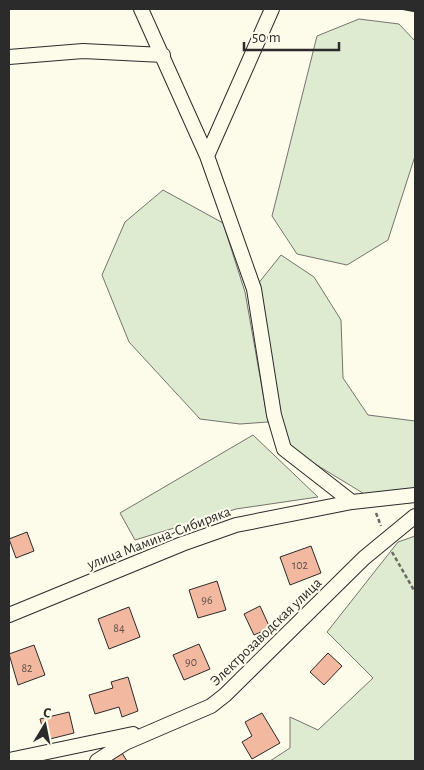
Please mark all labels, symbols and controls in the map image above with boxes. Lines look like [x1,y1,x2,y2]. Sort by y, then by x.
scale bar [244,20,339,52]
text: 50 m [252,30,281,45]
street label: улица Мамина-Сибиряка [84,504,233,573]
house number: 102 [292,559,308,571]
street label: Электрозаводская улица [207,575,325,689]
house number: 96 [201,594,213,606]
house number: 84 [113,622,125,634]
house number: 90 [185,656,197,668]
house number: 82 [21,662,33,674]
north arrow [20,700,70,750]
text: С [42,706,52,721]

